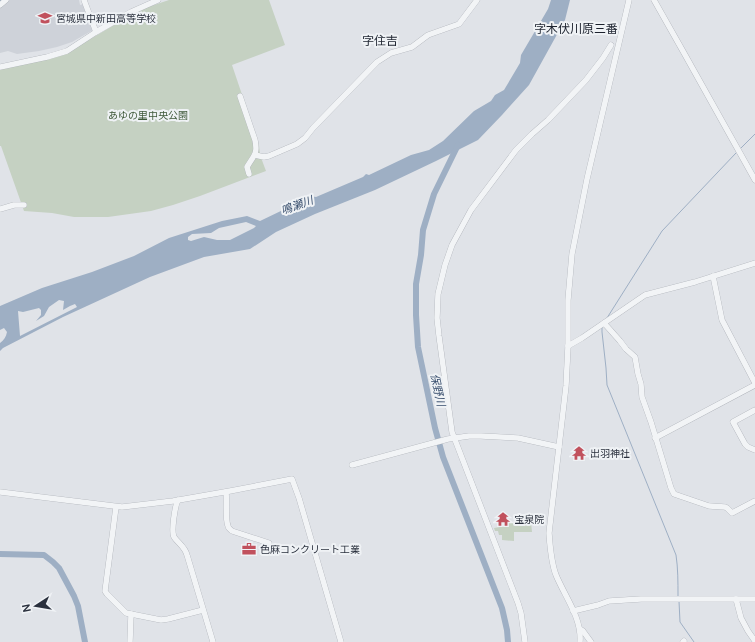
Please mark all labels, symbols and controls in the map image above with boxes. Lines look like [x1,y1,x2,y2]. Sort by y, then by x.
school or university icon: 宮城県中新田高等学校 [37,10,53,26]
place label: 宮城県中新田高等学校 [56,12,156,25]
district label: 字木伏川原三番 [534,21,618,37]
district label: 字住吉 [362,33,398,49]
park label: あゆの里中央公園 [108,109,188,122]
water label: 鳴瀬川 [279,192,316,217]
water label: 保野川 [427,372,449,409]
temple icon: 出羽神社 [571,445,587,461]
place label: 出羽神社 [590,447,630,460]
temple icon: 宝泉院 [495,511,511,527]
place label: 宝泉院 [514,513,544,526]
office icon: 色麻コンクリート工業 [241,541,257,557]
place label: 色麻コンクリート工業 [260,543,360,556]
north arrow [16,586,56,626]
text: N [19,603,34,613]

